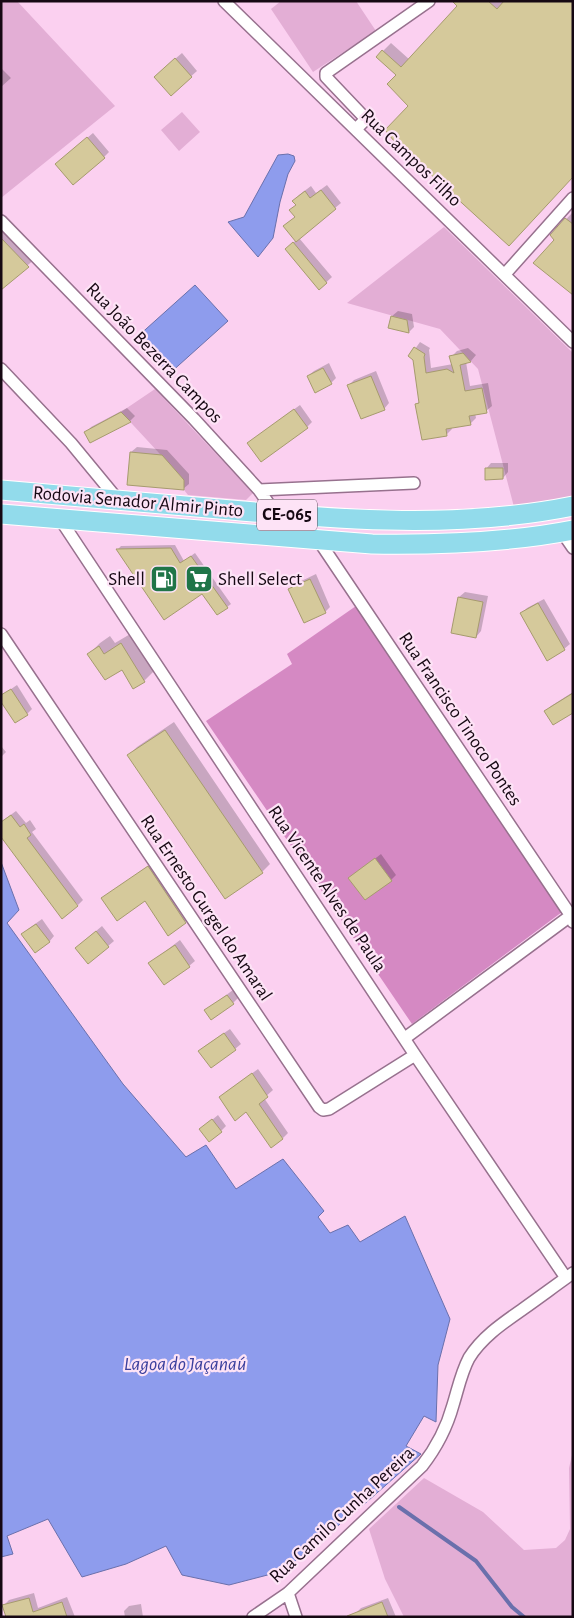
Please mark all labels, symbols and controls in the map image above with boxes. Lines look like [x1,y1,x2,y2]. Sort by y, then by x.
street label: Rua Campos Filho [357,106,465,210]
street label: Rua João Bezerra Campos [82,279,226,427]
street label: Rodovia Senador Almir Pinto [32,483,244,521]
road number: CE-065 [257,500,317,530]
fuel station icon: Shell [149,564,179,594]
supermarket icon: Shell Select [184,564,214,594]
place label: Shell [108,570,145,589]
place label: Shell Select [218,570,302,589]
street label: Rua Francisco Tinoco Pontes [395,629,525,809]
street label: Rua Vicente Alves de Paula [264,802,390,976]
street label: Rua Ernesto Gurgel do Amaral [137,812,275,1004]
water label: Lagoa do Jaçanaú [124,1354,246,1374]
street label: Rua Camilo Cunha Pereira [266,1443,418,1587]

